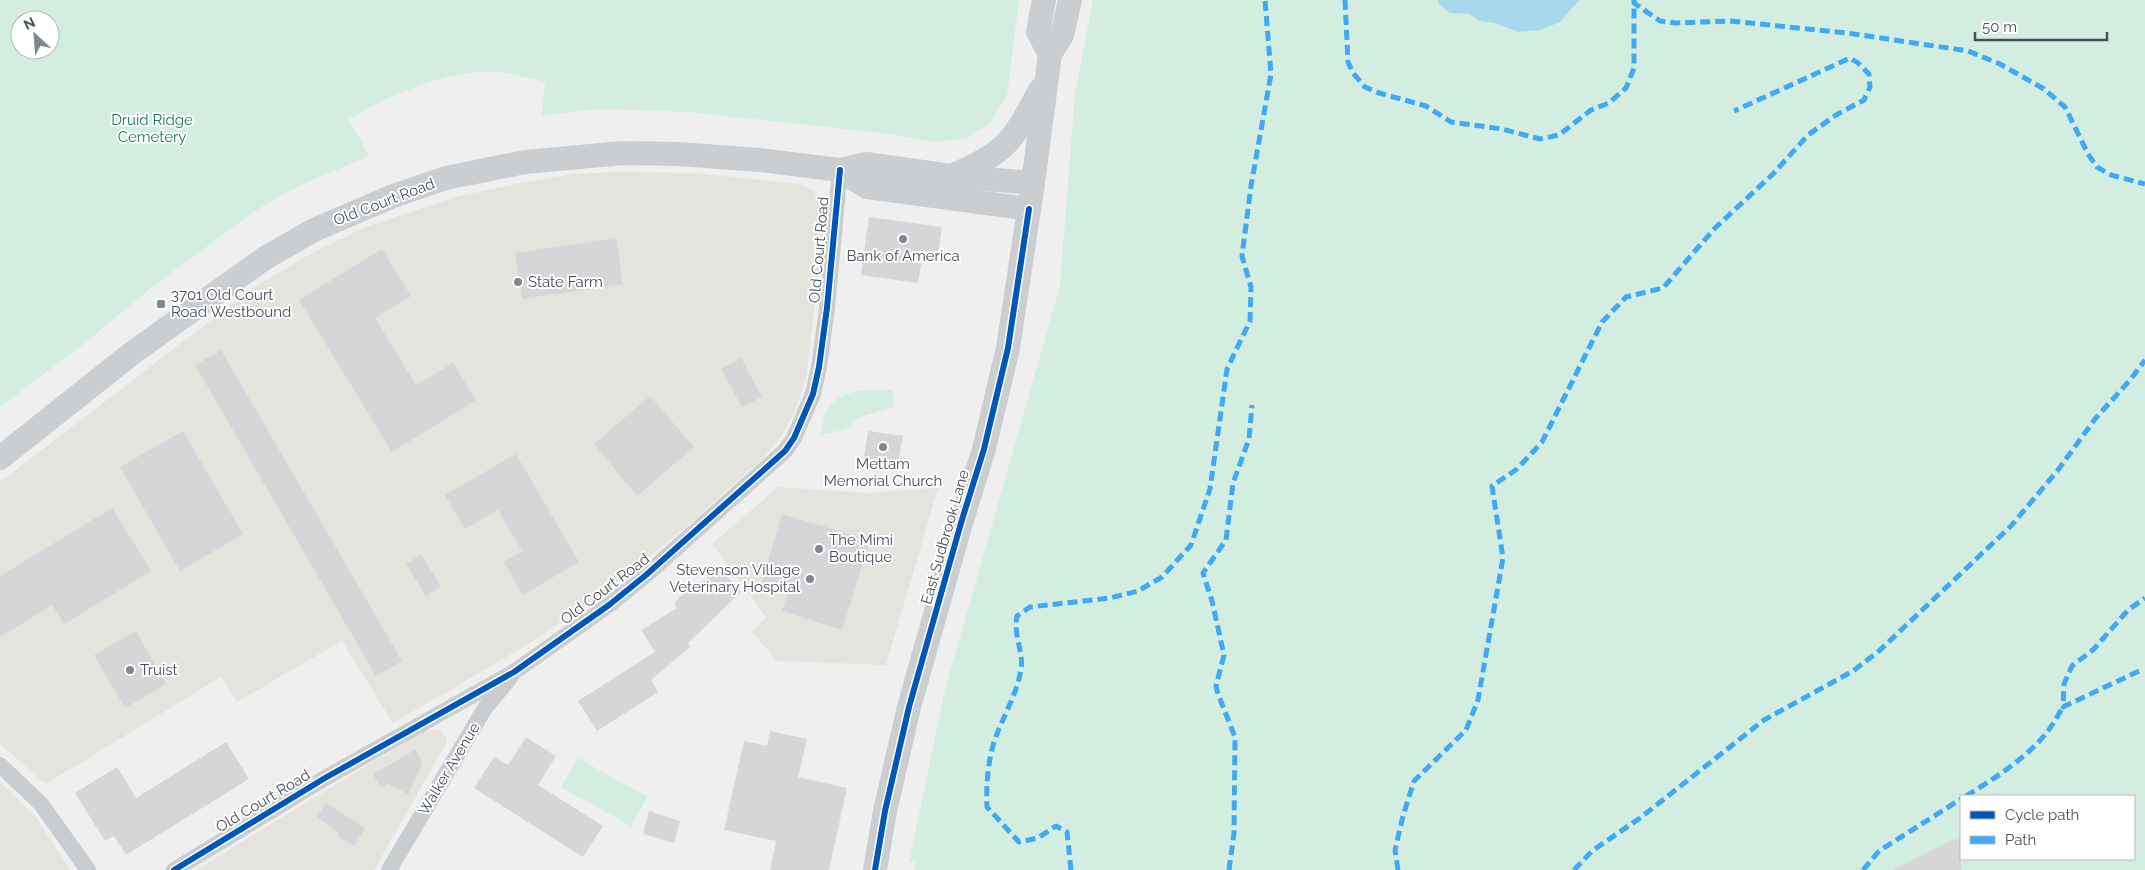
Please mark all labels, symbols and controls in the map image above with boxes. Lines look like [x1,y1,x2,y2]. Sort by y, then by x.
north arrow [10,10,60,60]
scale bar [1975,10,2108,42]
text: N [21,14,38,33]
text: 50 m [1982,18,2017,36]
park label: Druid Ridge Cemetery [111,111,193,146]
street label: Old Court Road [331,174,437,230]
street label: Old Court Road [805,196,833,304]
marker: Bank of America [897,233,909,245]
place label: Bank of America [846,247,960,265]
place label: State Farm [528,273,603,291]
marker: State Farm [512,276,524,288]
place label: 3701 Old Court Road Westbound [171,286,291,321]
marker: 3701 Old Court Road Westbound [155,298,167,310]
marker: Mettam Memorial Church [877,441,889,453]
place label: Mettam Memorial Church [824,455,942,490]
street label: East Sudbrook Lane [917,467,973,606]
place label: The Mimi Boutique [829,531,893,566]
marker: The Mimi Boutique [813,543,825,555]
street label: Old Court Road [557,550,653,628]
place label: Stevenson Village Veterinary Hospital [669,561,801,596]
marker: Stevenson Village Veterinary Hospital [804,573,816,585]
place label: Truist [140,661,178,679]
marker: Truist [124,664,136,676]
street label: Walker Avenue [414,719,484,818]
street label: Old Court Road [213,766,313,836]
legend [1960,795,2135,860]
text: Cycle path [2005,806,2079,824]
text: Path [2005,831,2036,849]

